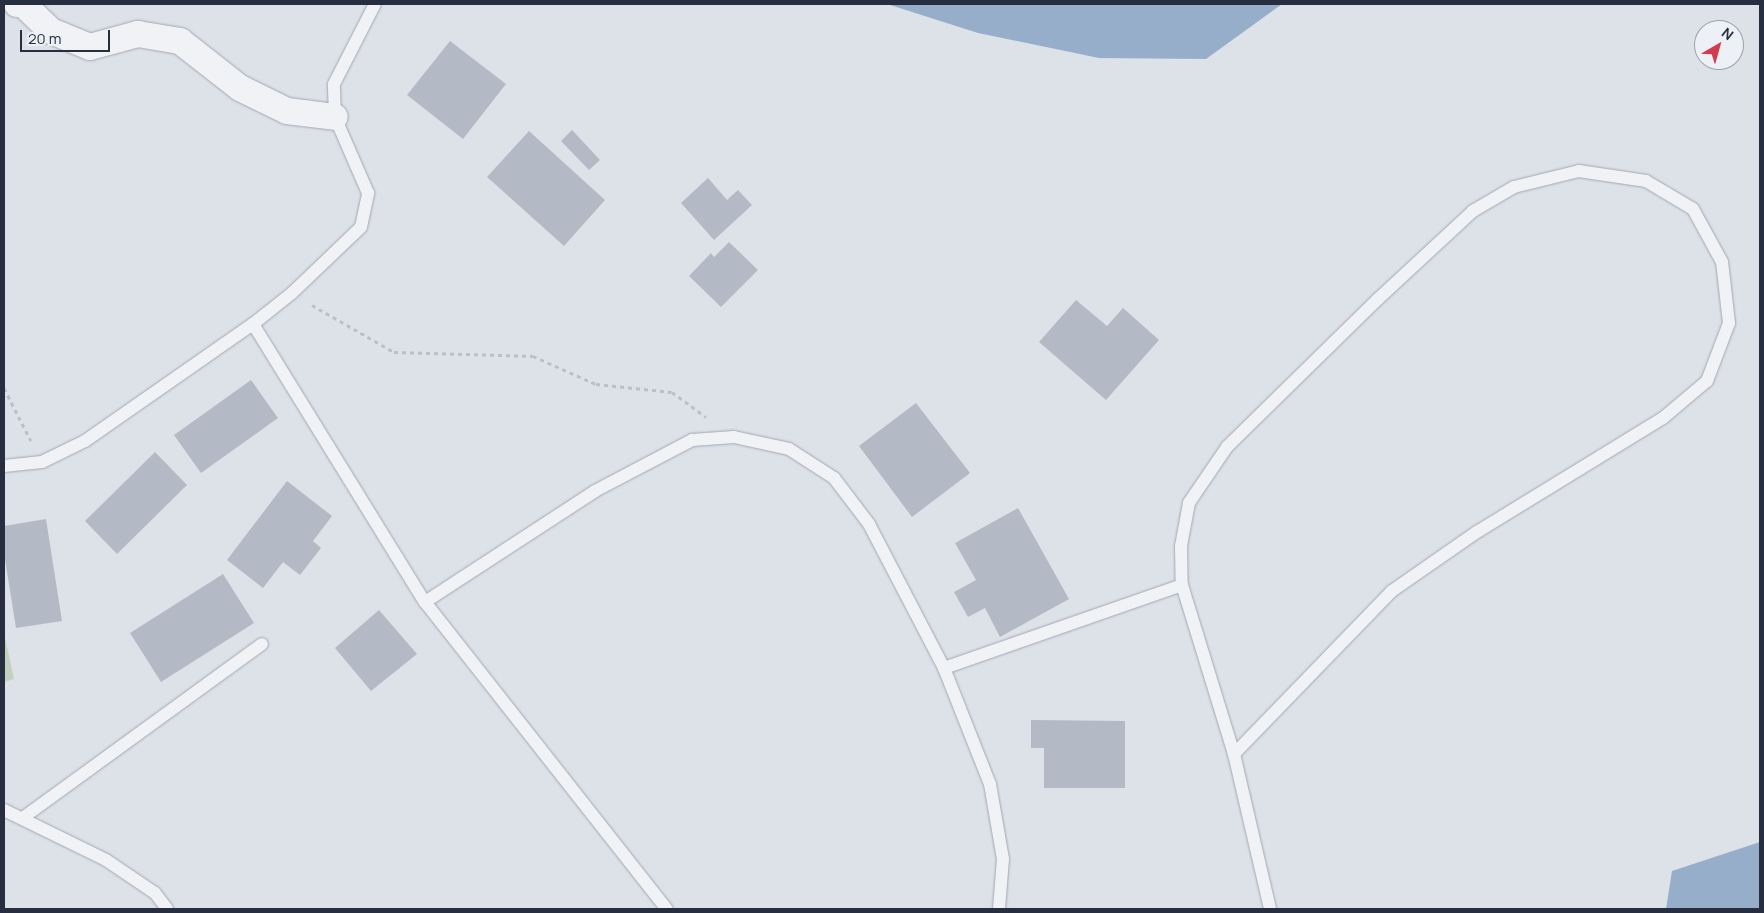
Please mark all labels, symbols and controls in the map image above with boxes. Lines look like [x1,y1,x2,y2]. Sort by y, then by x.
scale bar [22,20,112,52]
north arrow [1694,20,1744,70]
text: N [1718,23,1738,44]
text: 20 m [28,28,61,49]

